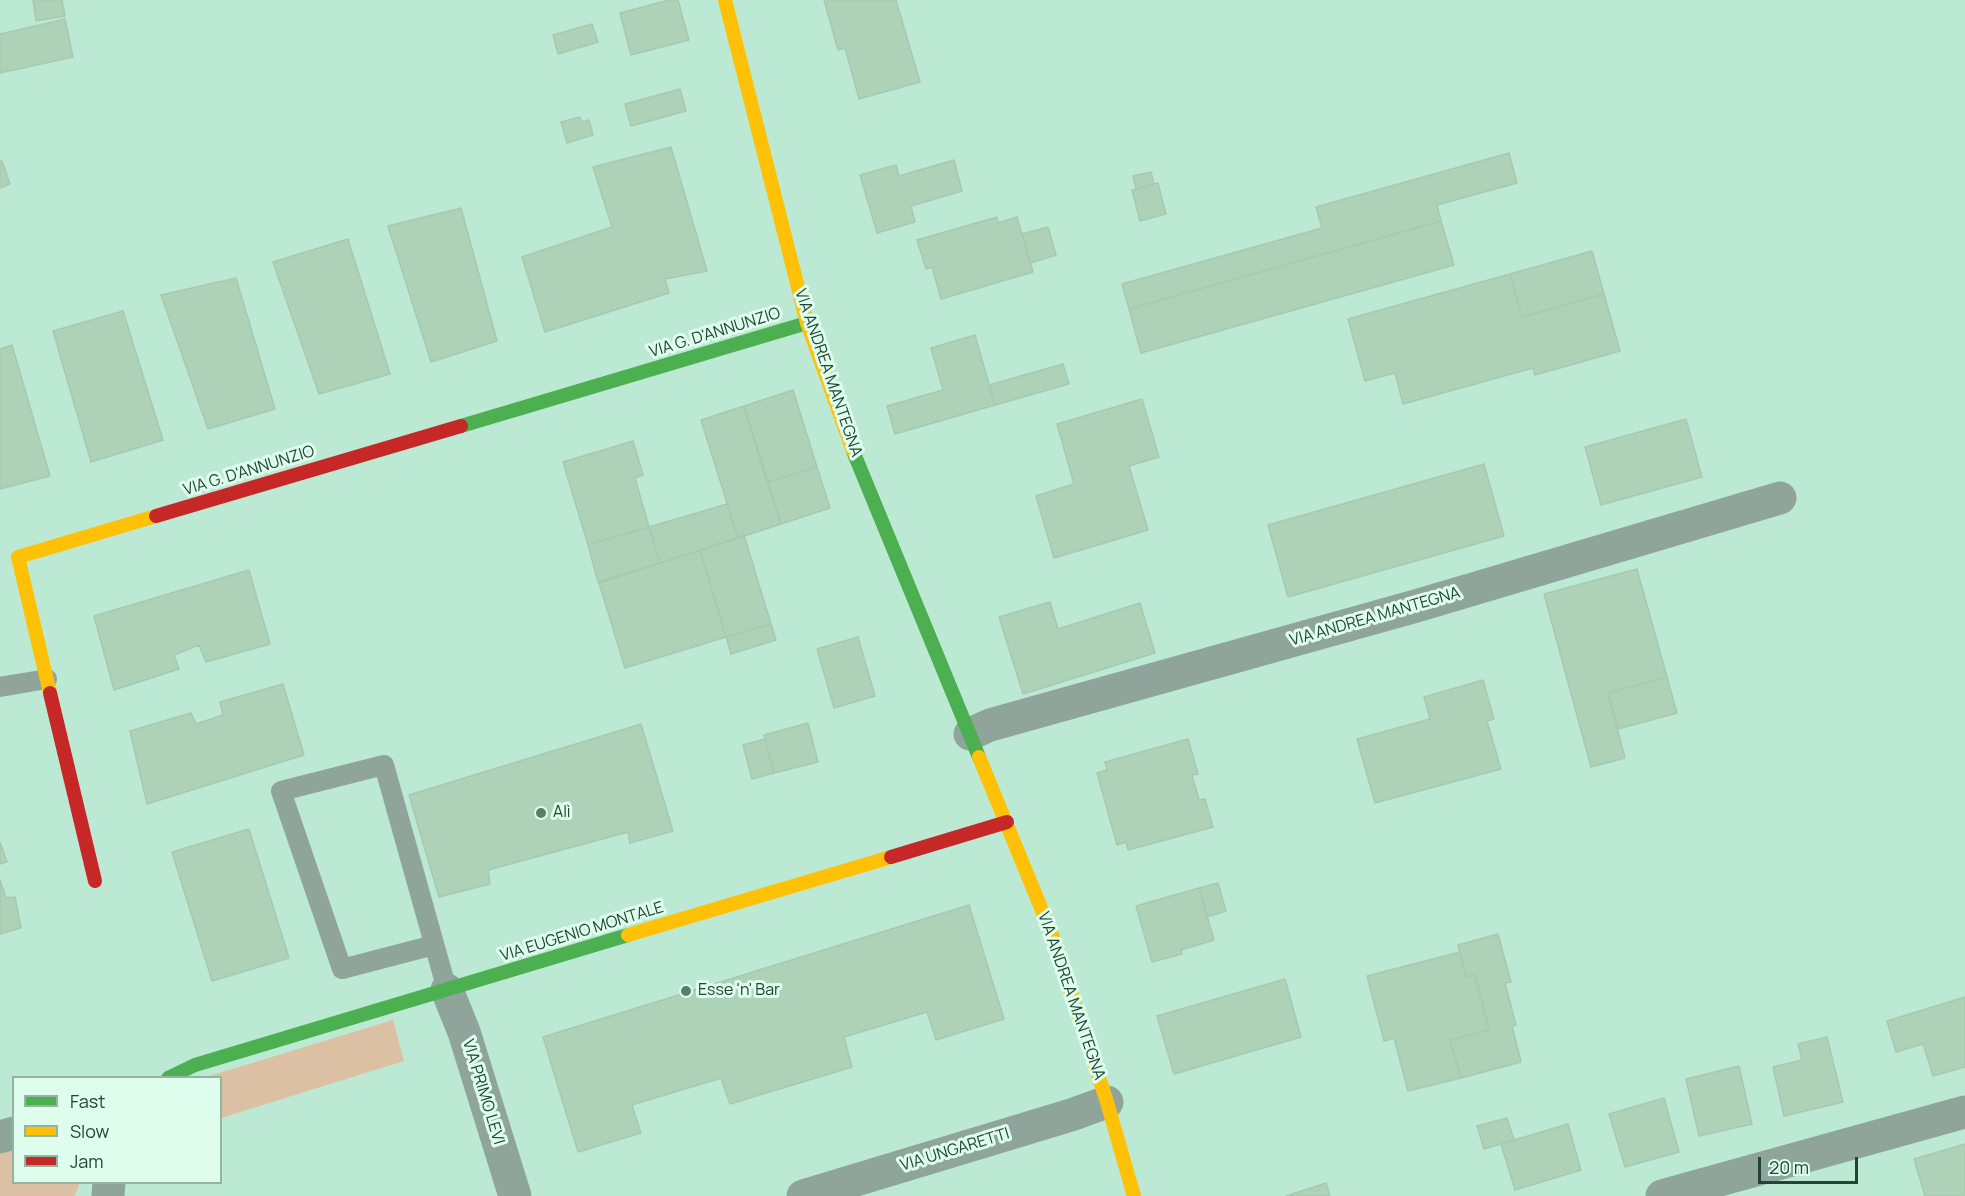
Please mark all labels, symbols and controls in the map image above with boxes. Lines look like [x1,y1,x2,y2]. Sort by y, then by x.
street label: VIA ANDREA MANTEGNA [790,287,866,459]
street label: VIA G. D'ANNUNZIO [647,304,783,362]
street label: VIA G. D'ANNUNZIO [181,442,317,500]
street label: VIA ANDREA MANTEGNA [1288,583,1462,651]
place label: Alì [553,803,571,823]
marker: Alì [534,806,548,820]
street label: VIA EUGENIO MONTALE [498,898,666,966]
street label: VIA ANDREA MANTEGNA [1033,910,1109,1082]
place label: Esse 'n' Bar [698,981,780,1001]
marker: Esse 'n' Bar [679,984,693,998]
street label: VIA PRIMO LEVI [458,1037,508,1147]
legend [12,1076,222,1184]
text: Fast [70,1089,105,1113]
text: Slow [70,1119,109,1143]
street label: VIA UNGARETTI [898,1124,1012,1176]
scale bar [1761,1145,1862,1183]
text: Jam [70,1149,104,1173]
text: 20 m [1769,1155,1809,1179]

